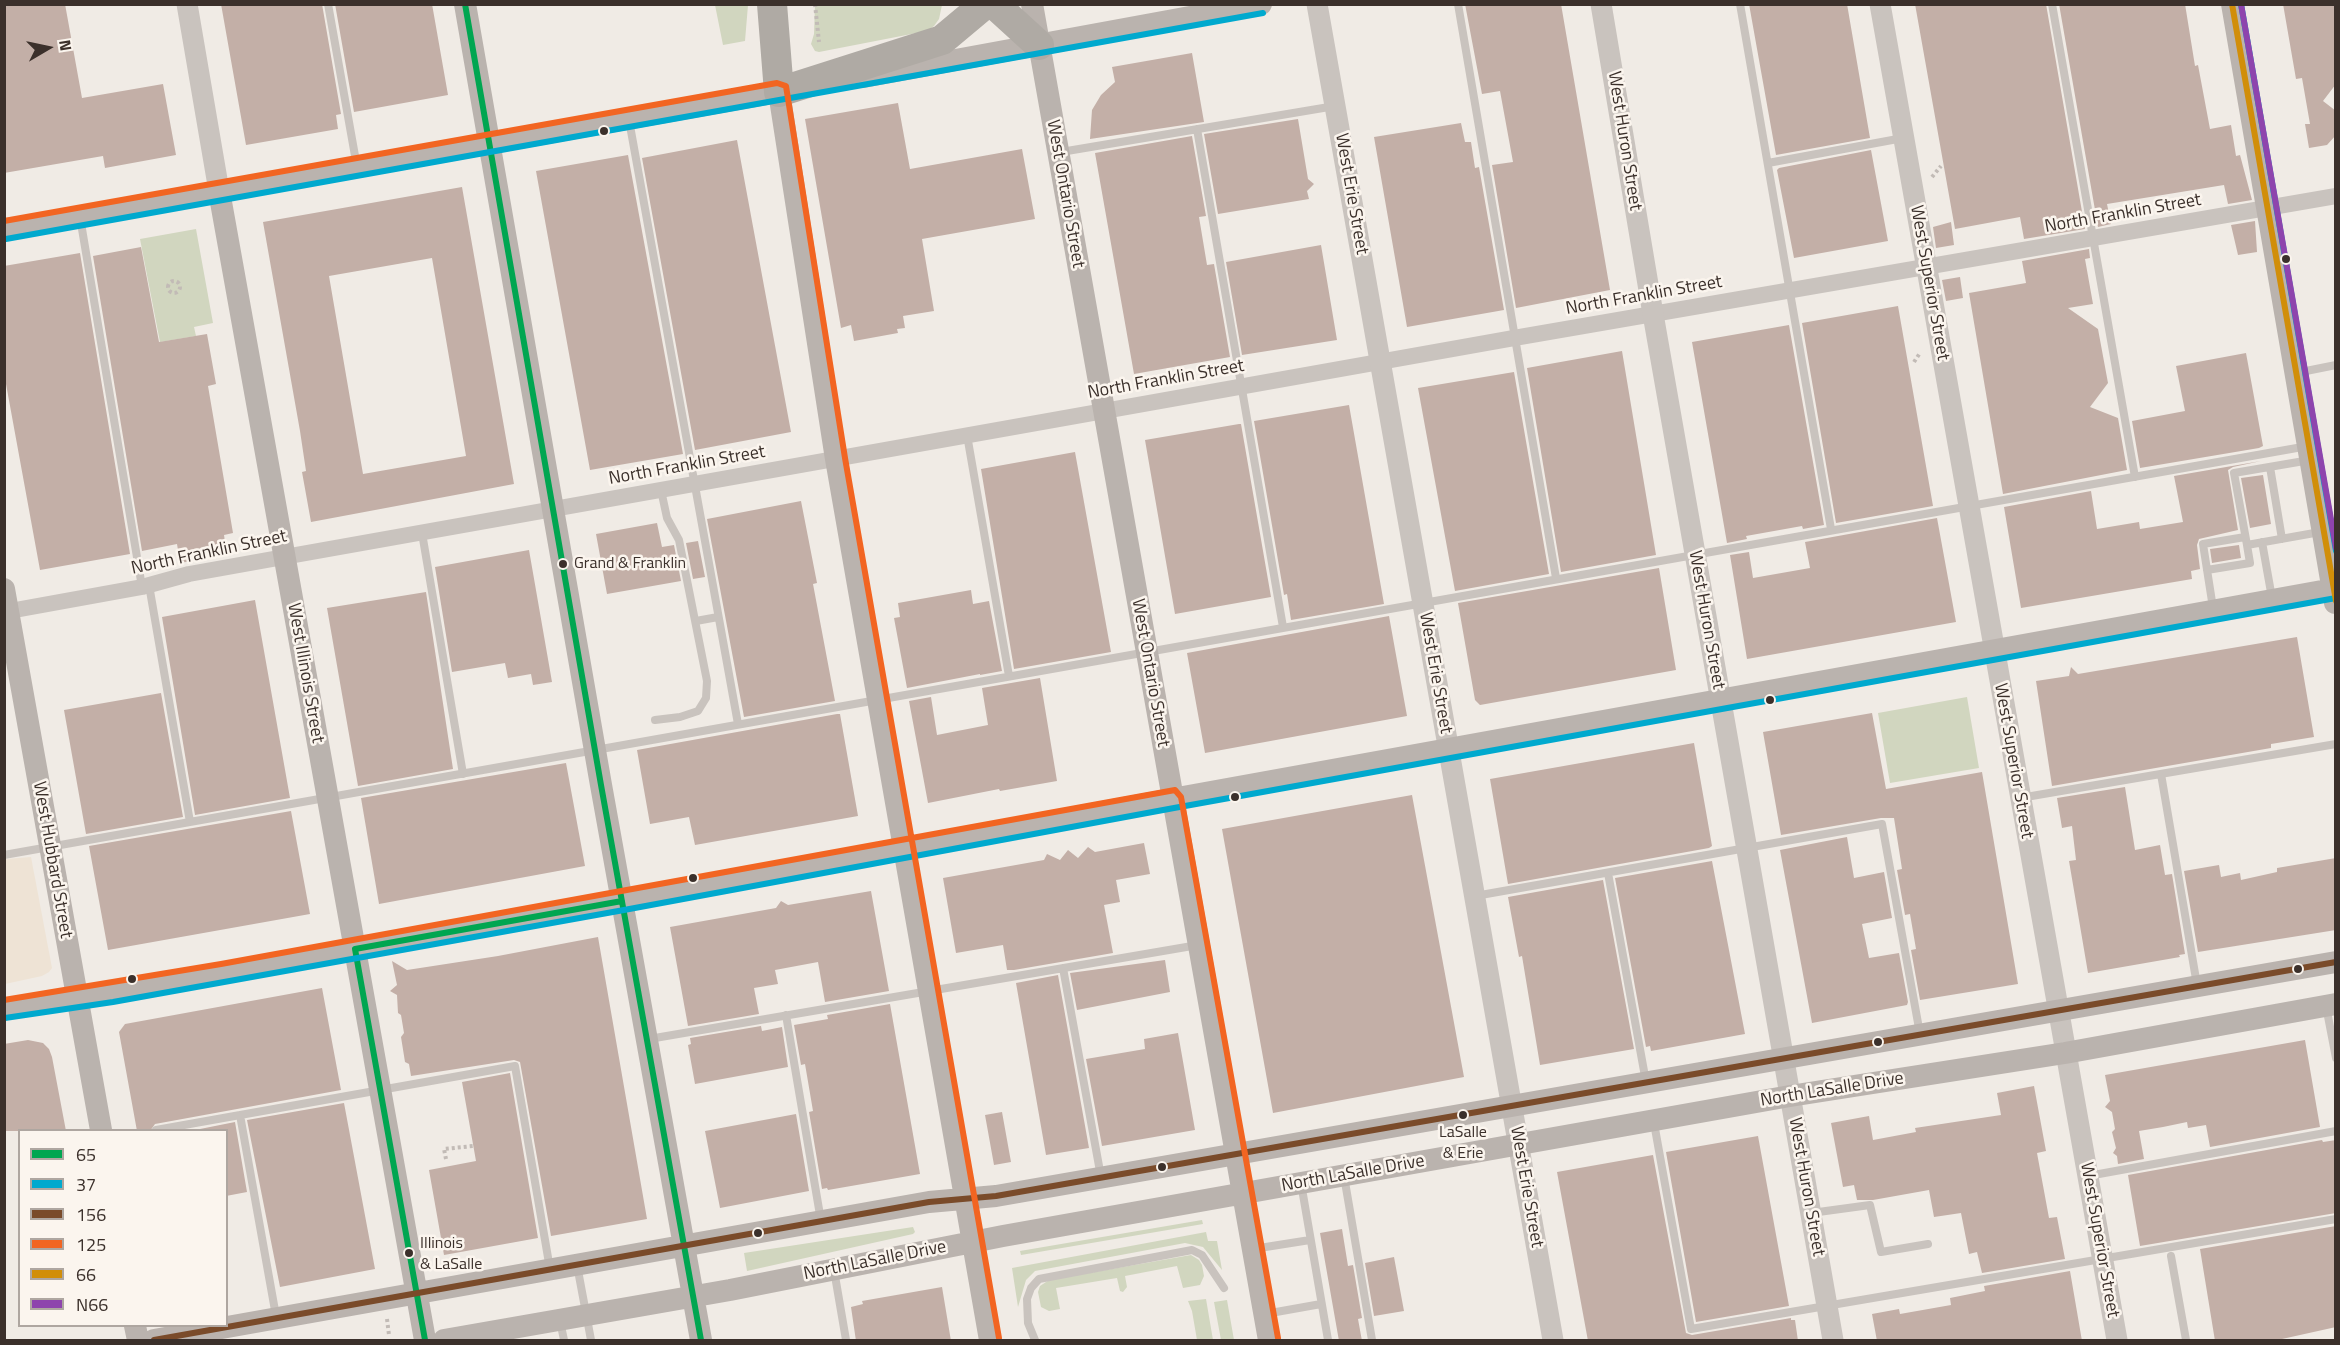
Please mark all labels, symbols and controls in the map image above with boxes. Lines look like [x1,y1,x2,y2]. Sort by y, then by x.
north arrow [18,18,78,78]
text: N [53,38,78,53]
street label: West Huron Street [1602,70,1646,212]
street label: West Ontario Street [1041,118,1089,270]
unlabelled marker [598,125,610,137]
street label: West Erie Street [1330,132,1372,256]
street label: North Franklin Street [2043,190,2203,238]
street label: West Superior Street [1905,204,1953,362]
unlabelled marker [2280,253,2292,265]
street label: North Franklin Street [1564,272,1724,320]
street label: North Franklin Street [1086,356,1246,404]
street label: North Franklin Street [607,442,767,490]
street label: North Franklin Street [129,526,289,580]
street label: West Huron Street [1683,549,1729,691]
place label: Grand & Franklin [574,554,686,574]
marker: Grand & Franklin [557,558,569,570]
street label: West Ontario Street [1126,597,1174,749]
street label: West Illinois Street [282,601,328,745]
street label: West Erie Street [1414,611,1456,735]
street label: West Superior Street [1989,682,2037,840]
unlabelled marker [1764,694,1776,706]
street label: West Hubbard Street [28,780,76,940]
unlabelled marker [1229,791,1241,803]
unlabelled marker [687,872,699,884]
unlabelled marker [2292,963,2304,975]
unlabelled marker [126,973,138,985]
unlabelled marker [1872,1036,1884,1048]
street label: North LaSalle Drive [1759,1068,1905,1112]
marker: LaSalle & Erie [1457,1109,1469,1121]
street label: West Huron Street [1783,1116,1829,1258]
place label: LaSalle & Erie [1439,1123,1487,1161]
street label: West Erie Street [1505,1125,1547,1249]
legend [18,1129,228,1327]
text: 65 [76,1141,96,1168]
street label: North LaSalle Drive [1280,1151,1426,1197]
unlabelled marker [1156,1161,1168,1173]
street label: West Superior Street [2075,1161,2123,1319]
text: 37 [76,1171,96,1198]
text: 156 [76,1201,106,1228]
unlabelled marker [752,1227,764,1239]
text: 125 [76,1231,106,1258]
place label: Illinois & LaSalle [420,1234,482,1272]
street label: North LaSalle Drive [802,1237,948,1285]
marker: Illinois & LaSalle [403,1247,415,1259]
text: 66 [76,1261,96,1288]
text: N66 [76,1291,108,1318]

